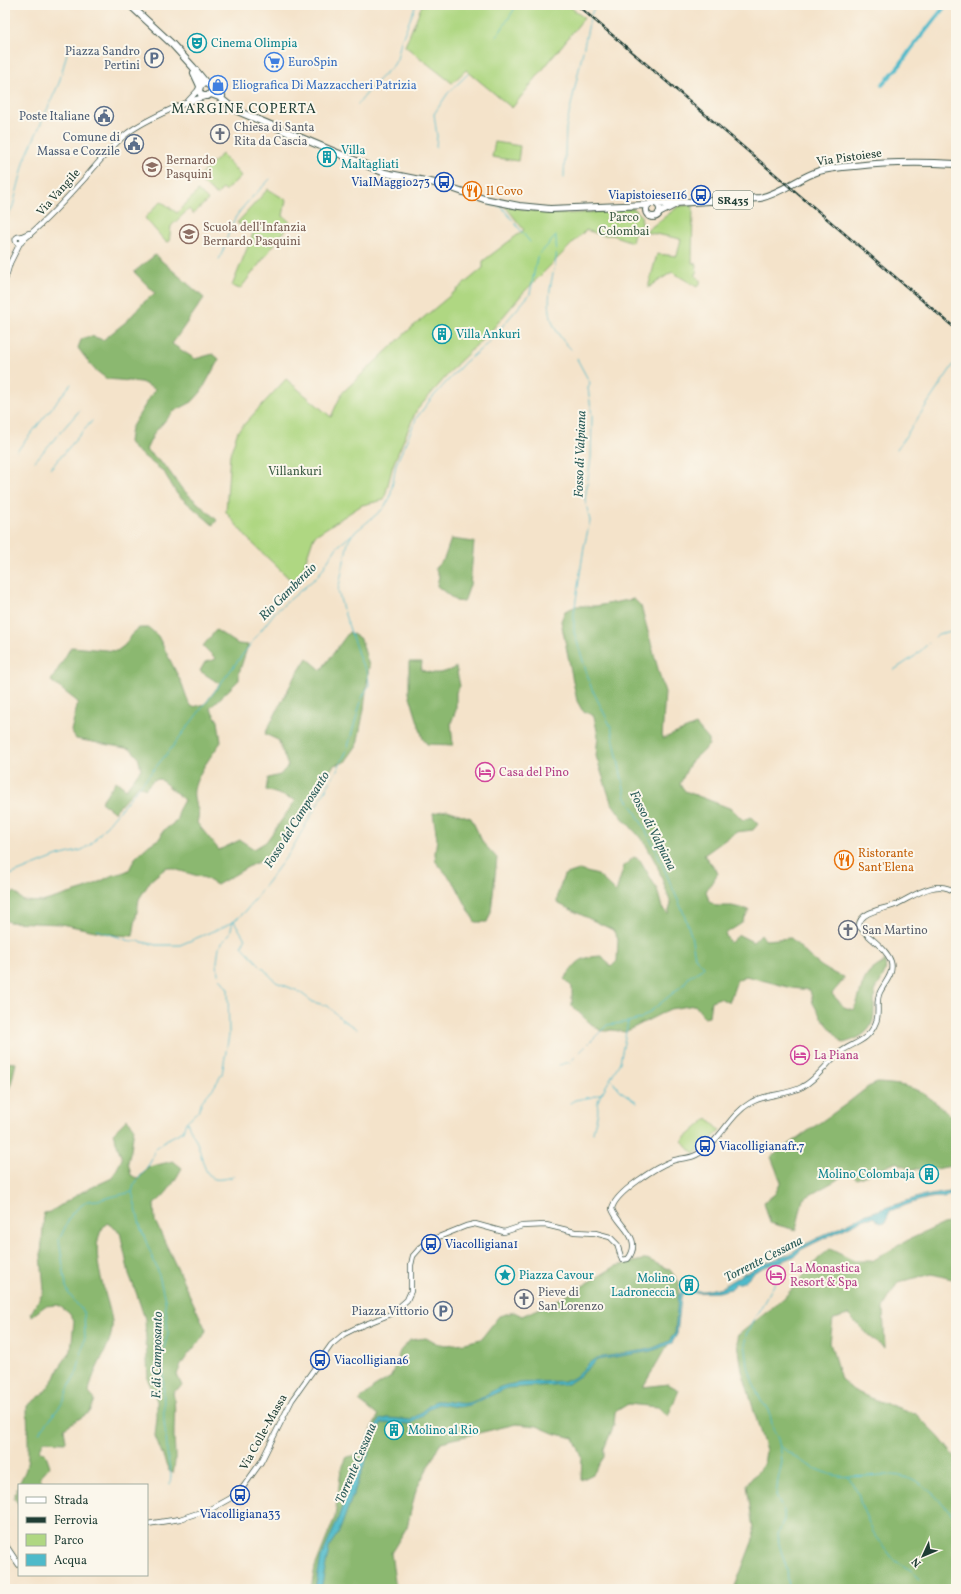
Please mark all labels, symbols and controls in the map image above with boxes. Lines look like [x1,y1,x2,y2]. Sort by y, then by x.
theatre icon: Cinema Olimpia [186,32,208,54]
place label: Cinema Olimpia [211,36,297,52]
place label: Piazza Sandro Pertini [65,44,140,74]
parking icon: Piazza Sandro Pertini [143,47,165,69]
supermarket icon: EuroSpin [263,51,285,73]
place label: EuroSpin [288,55,338,71]
shop icon: Eliografica Di Mazzaccheri Patrizia [207,74,229,96]
place label: Eliografica Di Mazzaccheri Patrizia [232,78,417,94]
district label: MARGINE COPERTA [171,100,317,119]
public building icon: Poste Italiane [93,105,115,127]
place label: Poste Italiane [19,109,90,125]
place label: Chiesa di Santa Rita da Cascia [234,120,315,150]
church icon: Chiesa di Santa Rita da Cascia [209,123,231,145]
place label: Comune di Massa e Cozzile [37,130,120,160]
public building icon: Comune di Massa e Cozzile [123,133,145,155]
place label: Villa Maltagliati [341,143,399,173]
street label: Via Pistoiese [815,145,883,171]
building icon: Villa Maltagliati [316,146,338,168]
place label: Bernardo Pasquini [166,153,216,183]
school or university icon: Bernardo Pasquini [141,156,163,178]
street label: Via Vangile [33,165,84,220]
bus stop icon: ViaIMaggio273 [433,171,455,193]
place label: ViaIMaggio273 [351,175,430,191]
restaurant icon: Il Covo [461,180,483,202]
place label: Il Covo [486,184,523,200]
bus stop icon: Viapistoiese116 [690,184,712,206]
place label: Viapistoiese116 [608,188,687,204]
road number: SR435 [713,191,753,209]
park label: Parco Colombai [599,210,650,240]
place label: Scuola dell'Infanzia Bernardo Pasquini [203,220,306,250]
school or university icon: Scuola dell'Infanzia Bernardo Pasquini [178,223,200,245]
building icon: Villa Ankuri [431,323,453,345]
place label: Villa Ankuri [456,327,521,343]
water label: Fosso di Valpiana [570,410,592,498]
park label: Villankuri [268,464,322,480]
water label: Rio Gamberaio [256,559,321,625]
hotel icon: Casa del Pino [474,761,496,783]
place label: Casa del Pino [499,765,569,781]
water label: Fosso del Camposanto [261,768,335,872]
water label: Fosso di Valpiana [624,788,680,874]
place label: Ristorante Sant'Elena [858,846,914,876]
restaurant icon: Ristorante Sant'Elena [833,849,855,871]
church icon: San Martino [837,919,859,941]
place label: San Martino [862,923,928,939]
hotel icon: La Piana [789,1044,811,1066]
place label: La Piana [814,1048,859,1064]
bus stop icon: Viacolligianafr.7 [694,1135,716,1157]
place label: Viacolligianafr.7 [719,1139,805,1155]
building icon: Molino Colombaja [918,1163,940,1185]
place label: Molino Colombaja [818,1167,915,1183]
water label: Torrente Cessana [722,1232,806,1287]
bus stop icon: Viacolligiana1 [420,1233,442,1255]
place label: Viacolligiana1 [445,1237,518,1253]
place label: La Monastica Resort & Spa [790,1261,860,1291]
place icon: Piazza Cavour [494,1264,516,1286]
hotel icon: La Monastica Resort & Spa [765,1264,787,1286]
place label: Piazza Cavour [519,1268,594,1284]
place label: Molino Ladroneccia [611,1271,675,1301]
building icon: Molino Ladroneccia [678,1274,700,1296]
place label: Pieve di San Lorenzo [538,1285,604,1315]
church icon: Pieve di San Lorenzo [513,1288,535,1310]
parking icon: Piazza Vittorio [432,1300,454,1322]
place label: Piazza Vittorio [352,1304,429,1320]
water label: F. di Camposanto [148,1311,168,1399]
bus stop icon: Viacolligiana6 [309,1349,331,1371]
place label: Viacolligiana6 [334,1353,409,1369]
street label: Via Colle-Massa [236,1392,291,1473]
building icon: Molino al Rio [383,1419,405,1441]
water label: Torrente Cessana [332,1421,382,1507]
place label: Molino al Rio [408,1423,479,1439]
legend [18,1484,148,1576]
bus stop icon: Viacolligiana33 [229,1484,251,1506]
text: Strada [54,1493,89,1509]
place label: Viacolligiana33 [200,1507,280,1523]
text: Ferrovia [54,1513,98,1529]
text: Parco [54,1533,84,1549]
north arrow [903,1536,943,1576]
text: Acqua [54,1553,87,1569]
text: N [909,1554,925,1570]

